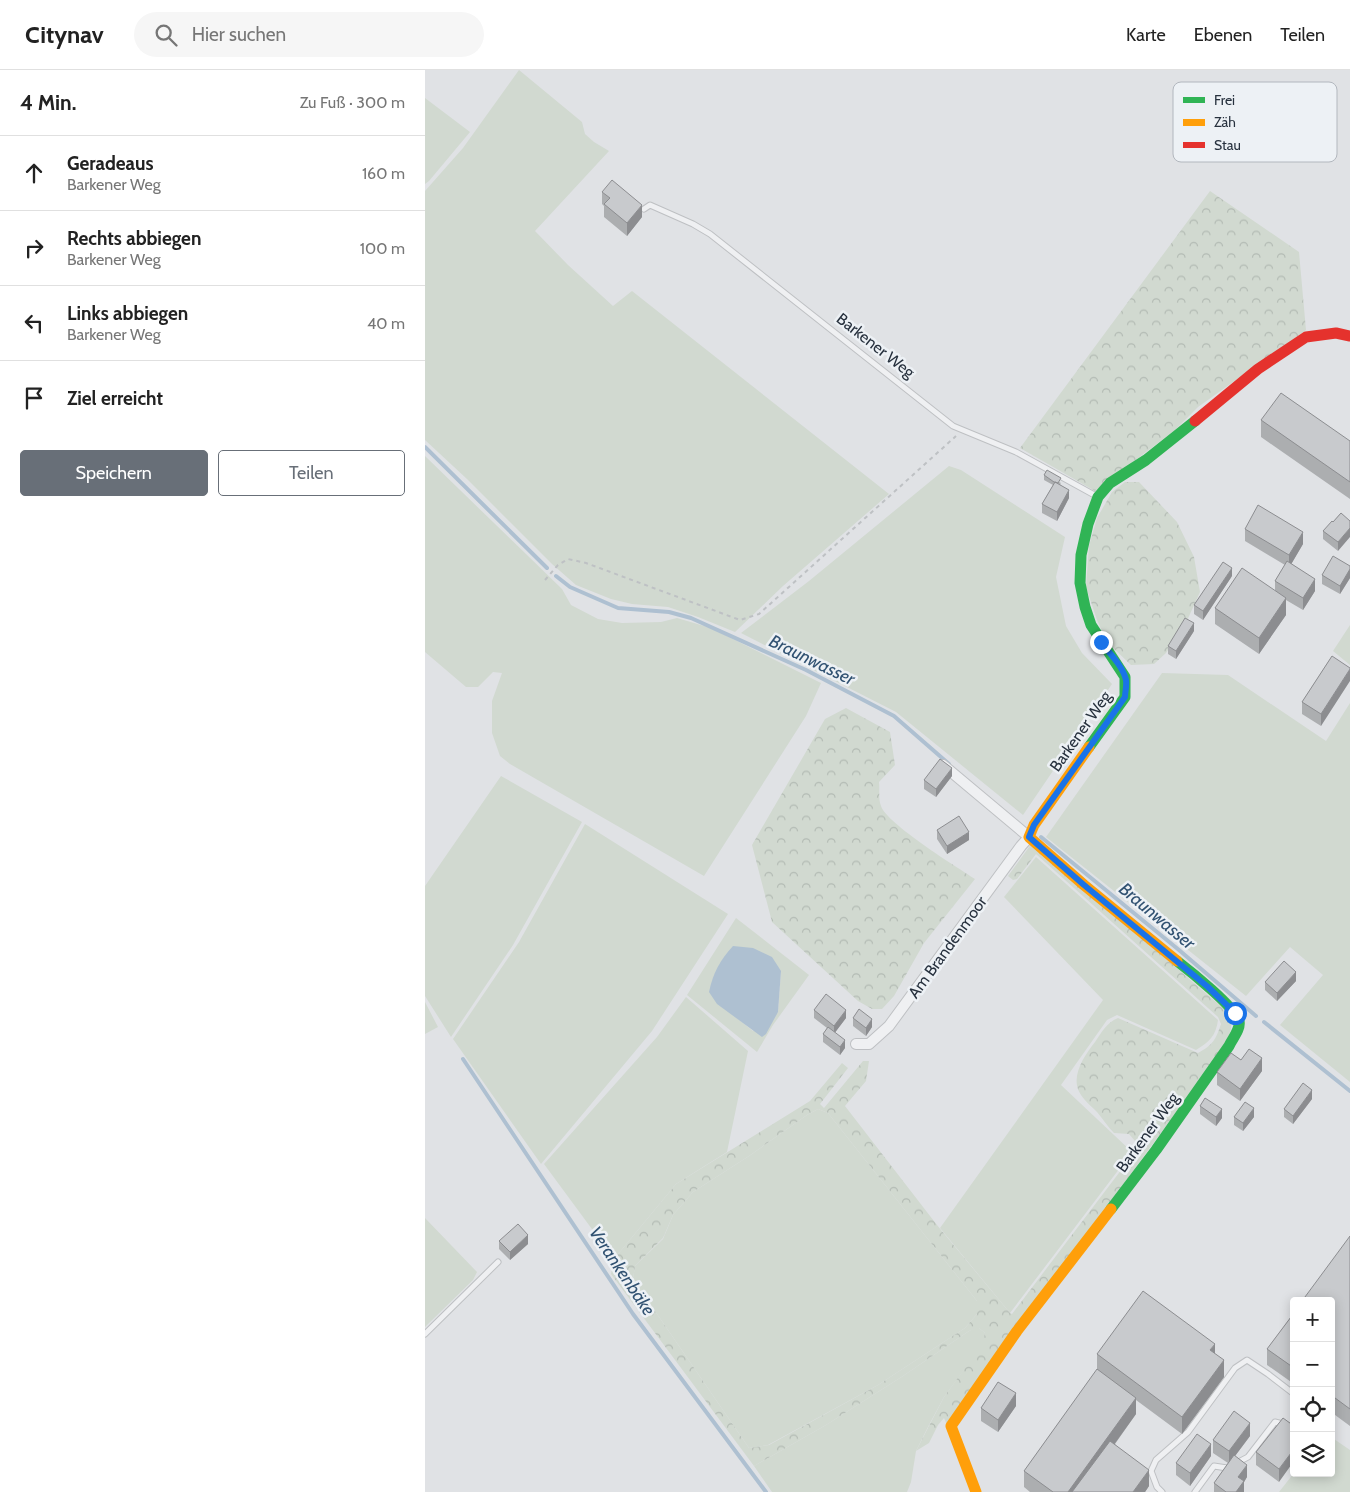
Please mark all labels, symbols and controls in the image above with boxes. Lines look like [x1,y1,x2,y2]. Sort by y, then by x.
search box [134,12,484,57]
text: Citynav [25,20,104,49]
icon: search [152,21,180,49]
text: Hier suchen [192,23,286,46]
text: Karte [1126,24,1166,46]
text: Ebenen [1194,24,1252,46]
text: Teilen [1280,24,1325,46]
legend [1173,82,1337,162]
text: 4 Min. [20,90,76,115]
text: Frei [1214,91,1235,109]
text: Zu Fuß · 300 m [300,93,405,112]
text: Zäh [1214,113,1236,131]
text: Stau [1214,136,1241,154]
text: Geradeaus [67,152,153,175]
icon: ahead [20,159,48,187]
text: 160 m [362,164,405,183]
text: Barkener Weg [67,175,161,194]
text: Rechts abbiegen [67,227,201,250]
icon: right [20,234,48,262]
text: 100 m [360,239,405,258]
text: Barkener Weg [67,250,161,269]
text: Links abbiegen [67,302,188,325]
icon: left [20,309,48,337]
street label: Barkener Weg [833,309,919,382]
text: 40 m [367,314,405,333]
text: Barkener Weg [67,325,161,344]
icon: arrive [20,384,48,412]
text: Ziel erreicht [67,387,163,410]
button: Speichern [20,450,208,496]
button: Teilen [218,450,405,496]
water label: Braunwasser [766,630,860,691]
route end [1090,631,1113,654]
street label: Barkener Weg [1046,687,1116,775]
water label: Braunwasser [1115,878,1201,955]
street label: Am Brandenmoor [904,892,991,1002]
route start [1224,1002,1247,1025]
street label: Barkener Weg [1112,1088,1183,1176]
water label: Verankenbäke [584,1222,660,1320]
map controls [1290,1297,1335,1477]
button: + [1290,1297,1335,1342]
button: − [1290,1342,1335,1387]
button: locate [1290,1387,1335,1432]
button: layers [1290,1432,1335,1477]

